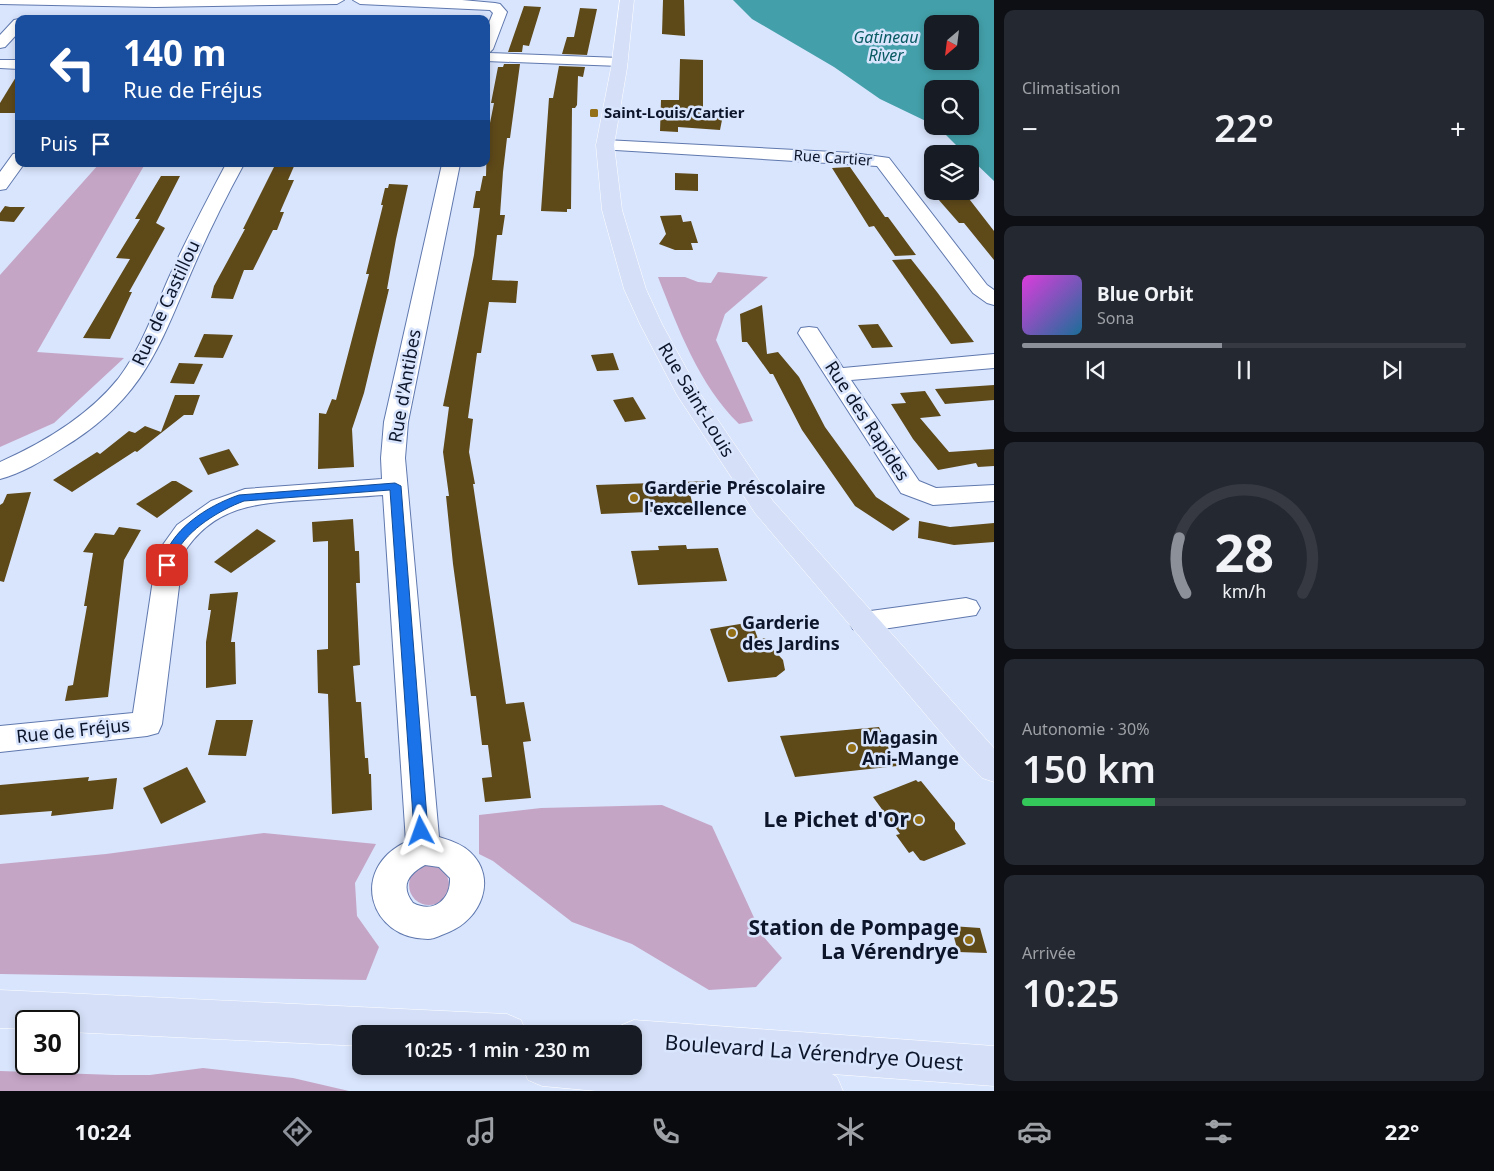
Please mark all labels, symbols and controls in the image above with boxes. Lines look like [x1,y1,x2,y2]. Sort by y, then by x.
north arrow [924,15,979,70]
map controls [924,15,979,200]
water label: Gatineau River [854,26,918,66]
text: 140 m [123,29,226,76]
icon: left [40,35,105,100]
text: Rue de Fréjus [123,74,262,104]
text: Climatisation [1022,77,1120,99]
button: search [924,80,979,135]
text: 22° [1214,101,1274,153]
place label: Saint-Louis/Cartier [604,102,745,122]
marker: Saint-Louis/Cartier [588,107,600,119]
text: − [1022,109,1038,147]
text: + [1450,109,1466,147]
icon: arrive [87,130,115,158]
text: Puis [40,131,77,157]
street label: Rue Cartier [793,144,873,170]
button: layers [924,145,979,200]
street label: Rue de Castillou [126,236,205,369]
text: Blue Orbit [1097,281,1193,307]
text: Sona [1097,307,1134,329]
street label: Rue d'Antibes [382,327,426,444]
street label: Rue Saint-Louis [653,338,741,461]
street label: Rue des Rapides [820,356,916,485]
icon: previous [1082,356,1110,384]
icon: pause [1230,356,1258,384]
icon: next [1378,356,1406,384]
place label: Garderie Préscolaire l'excellence [644,475,826,520]
marker: Garderie Préscolaire l'excellence [628,492,640,504]
text: 28 [1214,516,1274,587]
pin [146,544,188,586]
icon: arrive [153,551,181,579]
text: km/h [1222,579,1266,603]
place label: Garderie des Jardins [742,610,840,655]
marker: Garderie des Jardins [726,627,738,639]
street label: Rue de Fréjus [15,712,131,748]
text: Autonomie · 30% [1022,718,1149,740]
place label: Magasin Ani-Mange [862,725,959,770]
marker: Magasin Ani-Mange [846,742,858,754]
text: 150 km [1022,742,1156,794]
position arrow [394,804,446,856]
place label: Le Pichet d'Or [763,805,910,833]
marker: Le Pichet d'Or [913,814,925,826]
place label: Station de Pompage La Vérendrye [749,913,959,965]
marker: Station de Pompage La Vérendrye [963,934,975,946]
text: Arrivée [1022,942,1076,964]
text: 10:25 [1022,966,1119,1018]
speed limit sign: 30 [15,1010,80,1075]
street label: Boulevard La Vérendrye Ouest [664,1028,965,1076]
text: 10:25 · 1 min · 230 m [404,1037,590,1063]
icon: directions [280,1114,315,1149]
icon: music [464,1114,499,1149]
icon: phone [648,1114,683,1149]
icon: climate [833,1114,868,1149]
icon: car [1017,1114,1052,1149]
icon: filters [1201,1114,1236,1149]
text: 10:24 [75,1116,131,1146]
text: 22° [1385,1116,1419,1146]

